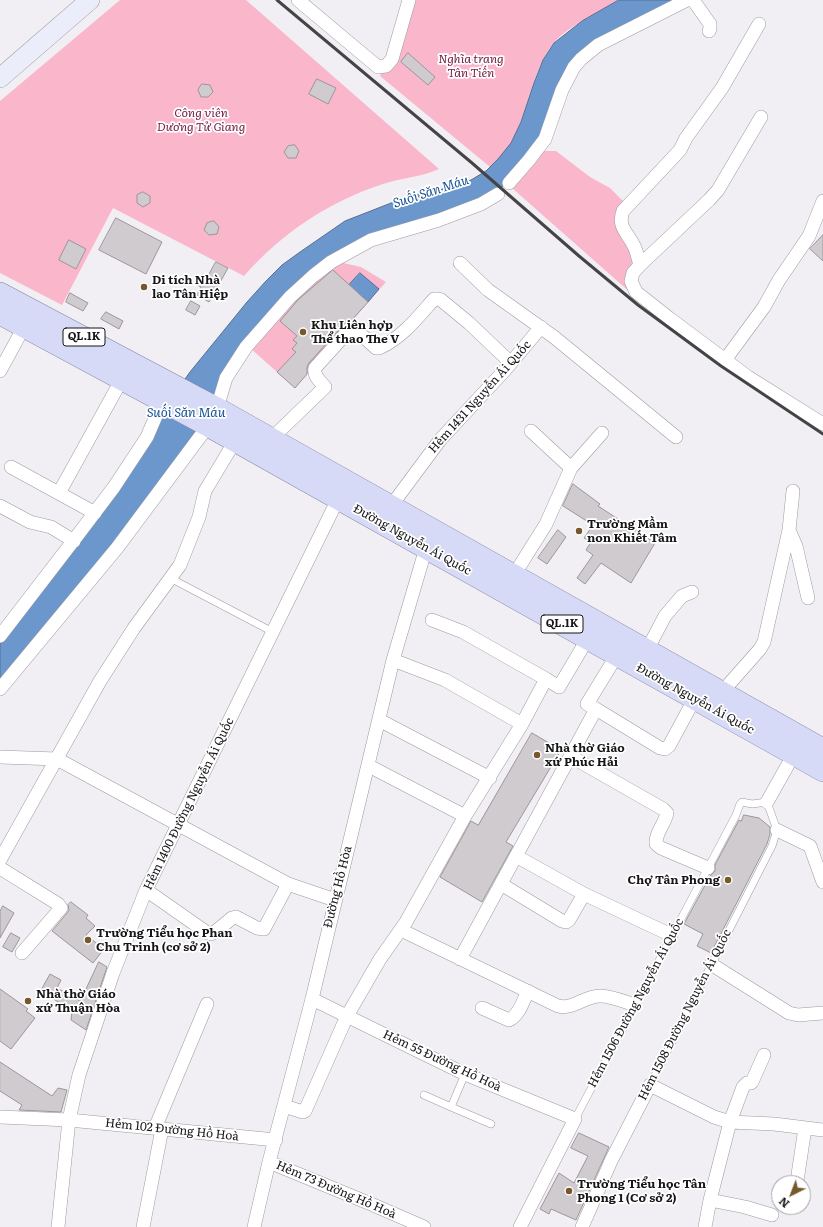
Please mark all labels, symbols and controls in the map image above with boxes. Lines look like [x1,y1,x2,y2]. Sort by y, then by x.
park label: Nghĩa trang Tân Tiến [438,52,504,80]
park label: Công viên Dương Tử Giang [157,106,245,134]
water label: Suối Săn Máu [391,172,471,212]
place label: Di tích Nhà lao Tân Hiệp [152,273,228,301]
marker: Di tích Nhà lao Tân Hiệp [139,282,149,292]
place label: Khu Liên hợp Thể thao The V [311,318,399,346]
marker: Khu Liên hợp Thể thao The V [298,327,308,337]
road number: QL.1K [63,328,105,346]
street label: Hẻm 1431 Nguyễn Ái Quốc [426,338,534,456]
water label: Suối Săn Máu [147,405,225,421]
street label: Đường Nguyễn Ái Quốc [350,502,474,578]
place label: Trường Mầm non Khiết Tâm [587,517,677,545]
marker: Trường Mầm non Khiết Tâm [574,526,584,536]
road number: QL.1K [541,615,583,633]
street label: Đường Nguyễn Ái Quốc [633,661,757,737]
street label: Hẻm 1400 Đường Nguyễn Ái Quốc [141,715,237,893]
place label: Nhà thờ Giáo xứ Phúc Hải [545,741,625,769]
marker: Nhà thờ Giáo xứ Phúc Hải [532,750,542,760]
street label: Đường Hồ Hòa [321,844,355,930]
place label: Chợ Tân Phong [628,873,720,887]
marker: Chợ Tân Phong [723,875,733,885]
street label: Hẻm 1506 Đường Nguyễn Ái Quốc [585,916,687,1090]
place label: Trường Tiểu học Phan Chu Trinh (cơ sở 2) [96,926,233,954]
street label: Hẻm 1508 Đường Nguyễn Ái Quốc [635,927,735,1103]
marker: Trường Tiểu học Phan Chu Trinh (cơ sở 2) [83,935,93,945]
place label: Nhà thờ Giáo xứ Thuận Hòa [36,987,120,1015]
marker: Nhà thờ Giáo xứ Thuận Hòa [23,996,33,1006]
street label: Hẻm 55 Đường Hồ Hoà [381,1027,503,1095]
street label: Hẻm 102 Đường Hồ Hoà [104,1116,240,1144]
street label: Hẻm 73 Đường Hồ Hoà [274,1158,398,1222]
north arrow [771,1175,811,1215]
place label: Trường Tiểu học Tân Phong 1 (Cơ sở 2) [577,1177,706,1205]
marker: Trường Tiểu học Tân Phong 1 (Cơ sở 2) [564,1186,574,1196]
text: N [775,1194,792,1212]

